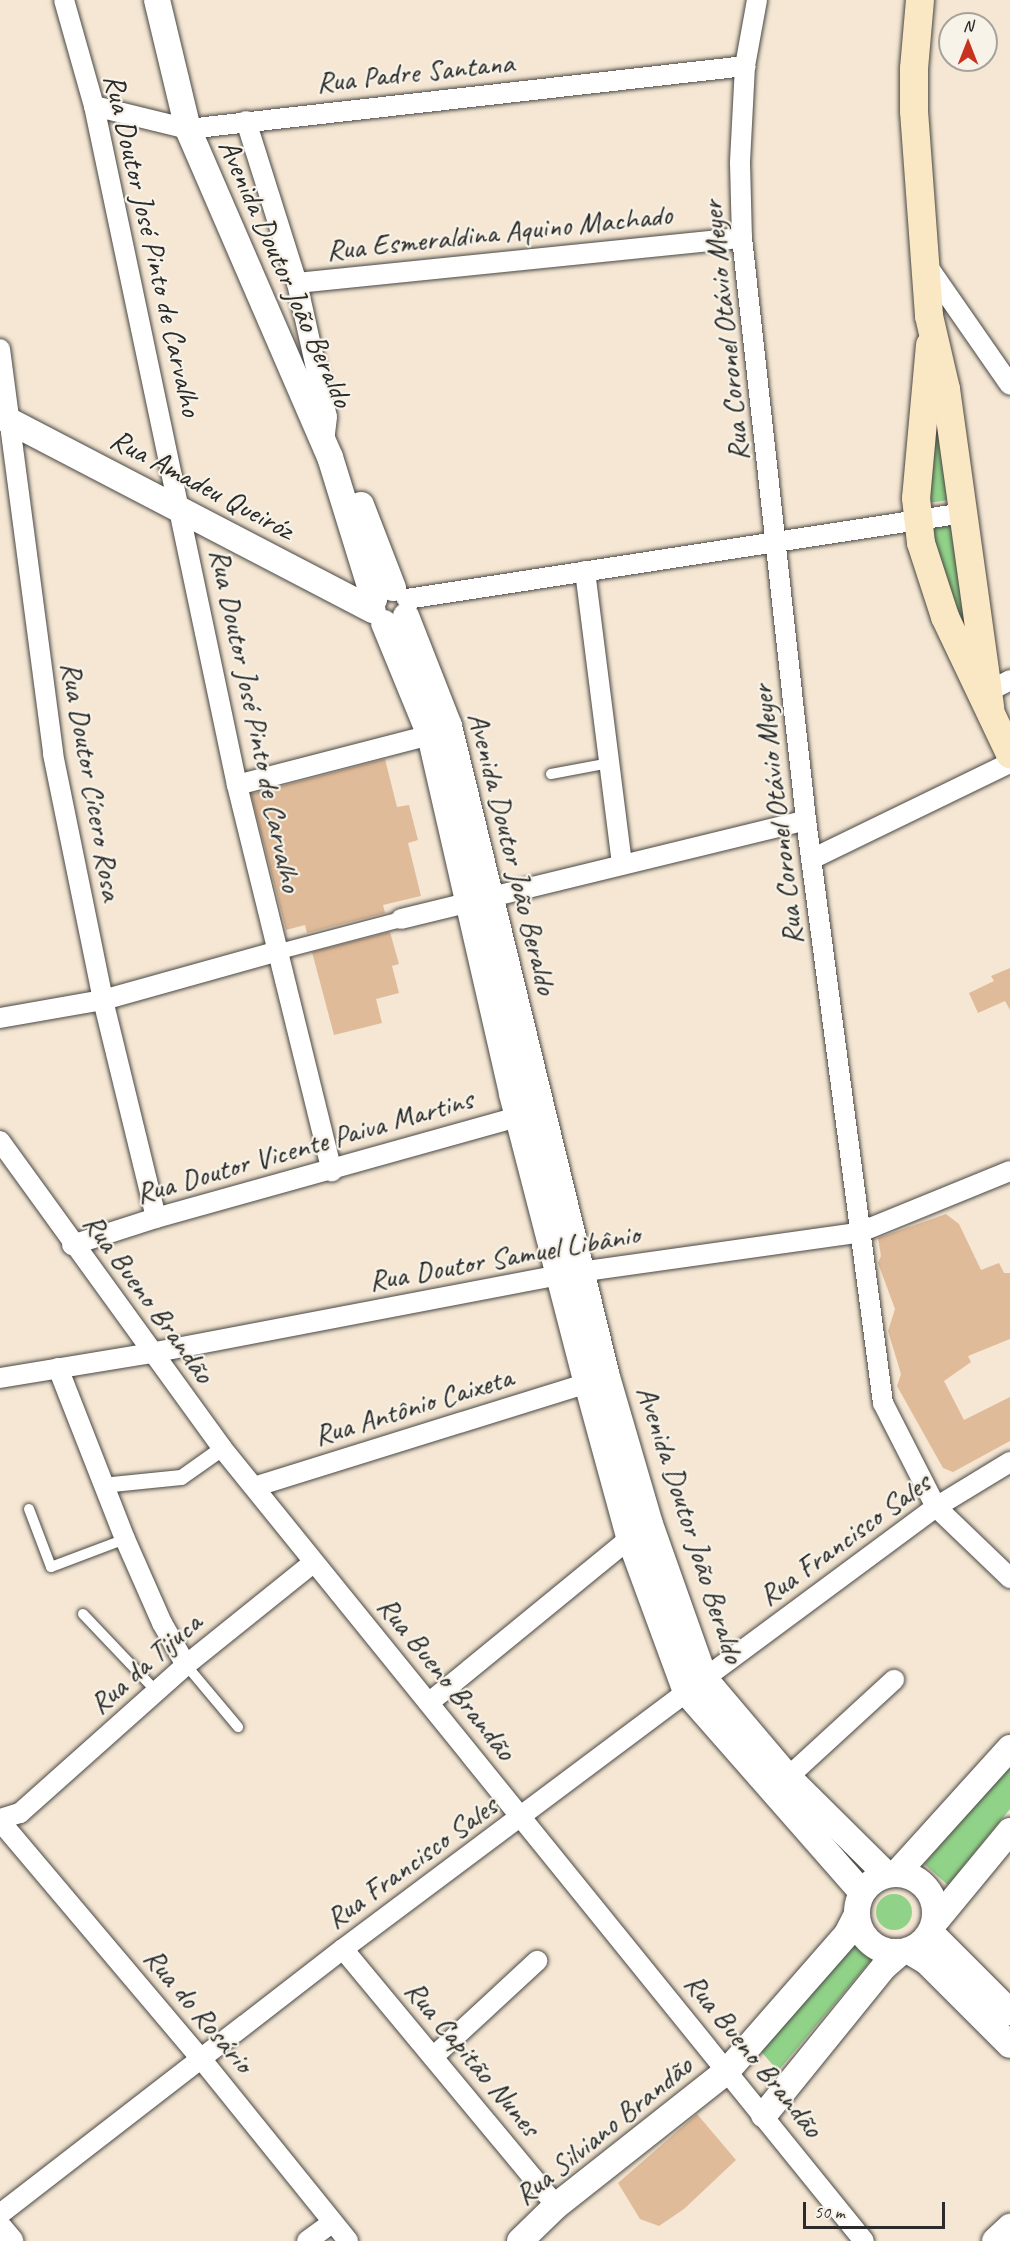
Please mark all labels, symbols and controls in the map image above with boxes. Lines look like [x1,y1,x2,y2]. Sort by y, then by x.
north arrow [938,12,998,72]
text: N [963,16,973,36]
street label: Rua Padre Santana [314,44,516,100]
street label: Rua Doutor José Pinto de Carvalho [96,71,210,419]
street label: Avenida Doutor João Beraldo [211,134,361,412]
street label: Rua Esmeraldina Aquino Machado [325,196,673,268]
street label: Rua Coronel Otávio Meyer [693,199,757,463]
street label: Rua Amadeu Queiróz [104,420,300,548]
street label: Rua Doutor José Pinto de Carvalho [202,545,310,895]
street label: Rua Doutor Cícero Rosa [53,659,131,903]
street label: Rua Coronel Otávio Meyer [743,683,811,947]
street label: Avenida Doutor João Beraldo [461,708,565,998]
street label: Rua Doutor Vicente Paiva Martins [131,1080,477,1212]
street label: Rua Bueno Brandão [75,1206,223,1390]
street label: Rua Doutor Samuel Libânio [365,1215,643,1299]
street label: Rua Antônio Caixeta [309,1358,517,1454]
street label: Avenida Doutor João Beraldo [629,1381,753,1667]
street label: Rua Francisco Sales [751,1464,937,1614]
street label: Rua Bueno Brandão [370,1588,524,1768]
street label: Rua da Tijuca [81,1604,209,1722]
street label: Rua Francisco Sales [318,1787,504,1937]
street label: Rua do Rosário [136,1940,262,2080]
street label: Rua Bueno Brandão [677,1965,831,2145]
street label: Rua Capitão Nunes [397,1972,549,2144]
street label: Rua Silviano Brandão [507,2047,699,2213]
scale bar [806,2190,948,2228]
text: 50 m [814,2201,845,2223]

